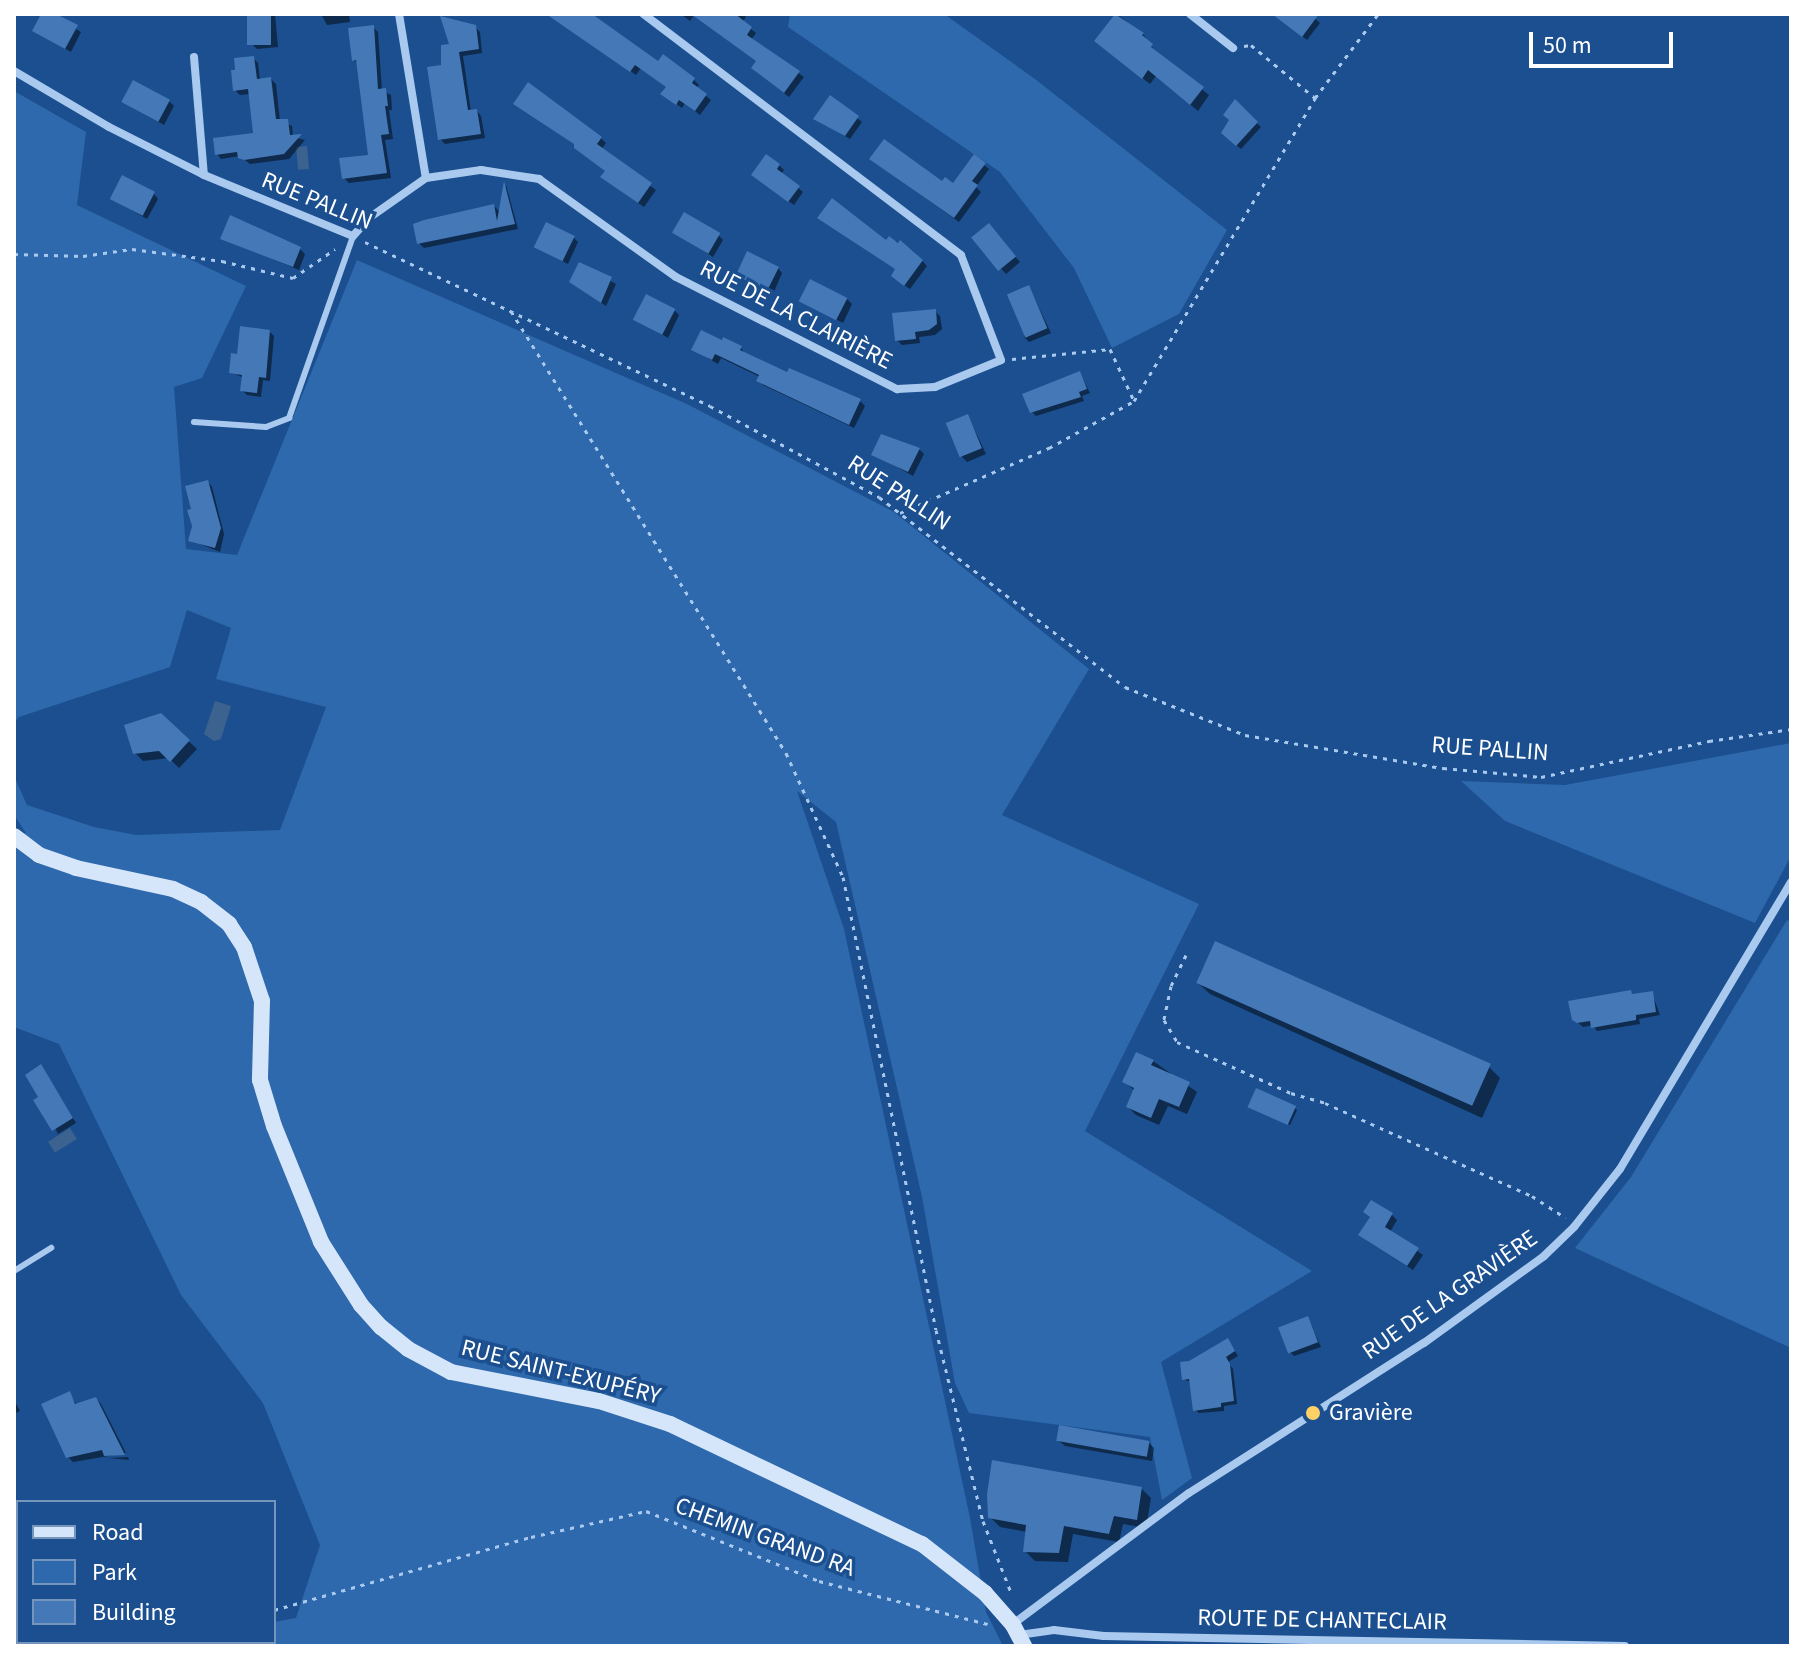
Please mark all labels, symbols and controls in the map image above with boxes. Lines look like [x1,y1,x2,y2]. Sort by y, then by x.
scale bar [1533,16,1677,66]
text: 50 m [1543,28,1592,63]
street label: RUE PALLIN [257,166,377,236]
street label: RUE DE LA CLAIRIÈRE [695,254,897,376]
street label: RUE PALLIN [842,449,956,537]
street label: RUE PALLIN [1431,731,1549,767]
street label: RUE DE LA GRAVIÈRE [1357,1224,1543,1366]
street label: RUE SAINT-EXUPÉRY [458,1333,664,1411]
place label: Gravière [1329,1399,1413,1427]
marker: Gravière [1304,1404,1322,1422]
street label: CHEMIN GRAND RA [671,1491,859,1583]
legend [16,1500,276,1644]
text: Road [92,1515,144,1550]
text: Park [92,1555,137,1590]
text: Building [92,1595,176,1630]
street label: ROUTE DE CHANTECLAIR [1197,1603,1447,1637]

